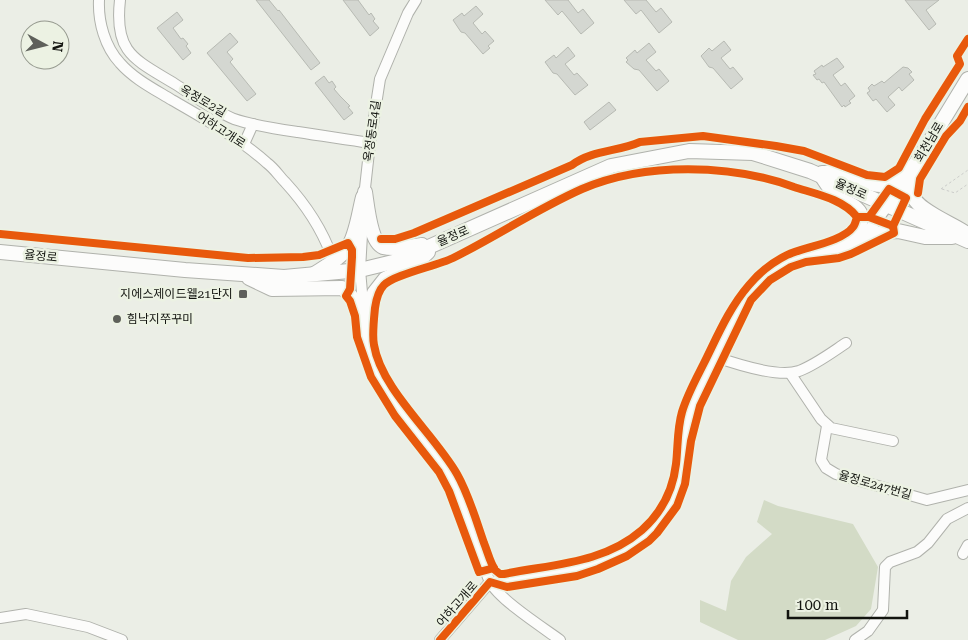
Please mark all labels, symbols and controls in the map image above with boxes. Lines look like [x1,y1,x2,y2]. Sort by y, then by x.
north arrow [20,20,70,70]
text: N [49,40,67,53]
street label: 옥정로2길 [177,82,229,120]
street label: 옥정동로4길 [361,99,383,163]
street label: 어하고개로 [194,109,248,151]
street label: 회천남로 [912,119,946,165]
street label: 율정로 [833,176,869,202]
street label: 율정로 [435,223,471,249]
street label: 율정로 [24,247,58,265]
place label: 지에스제이드웰21단지 [120,287,233,301]
marker: 지에스제이드웰21단지 [237,288,249,300]
place label: 힘낙지쭈꾸미 [127,312,193,326]
marker: 힘낙지쭈꾸미 [111,313,123,325]
street label: 율정로247번길 [837,468,913,502]
street label: 어하고개로 [434,579,480,629]
scale bar [788,588,907,620]
text: 100 m [796,596,839,614]

